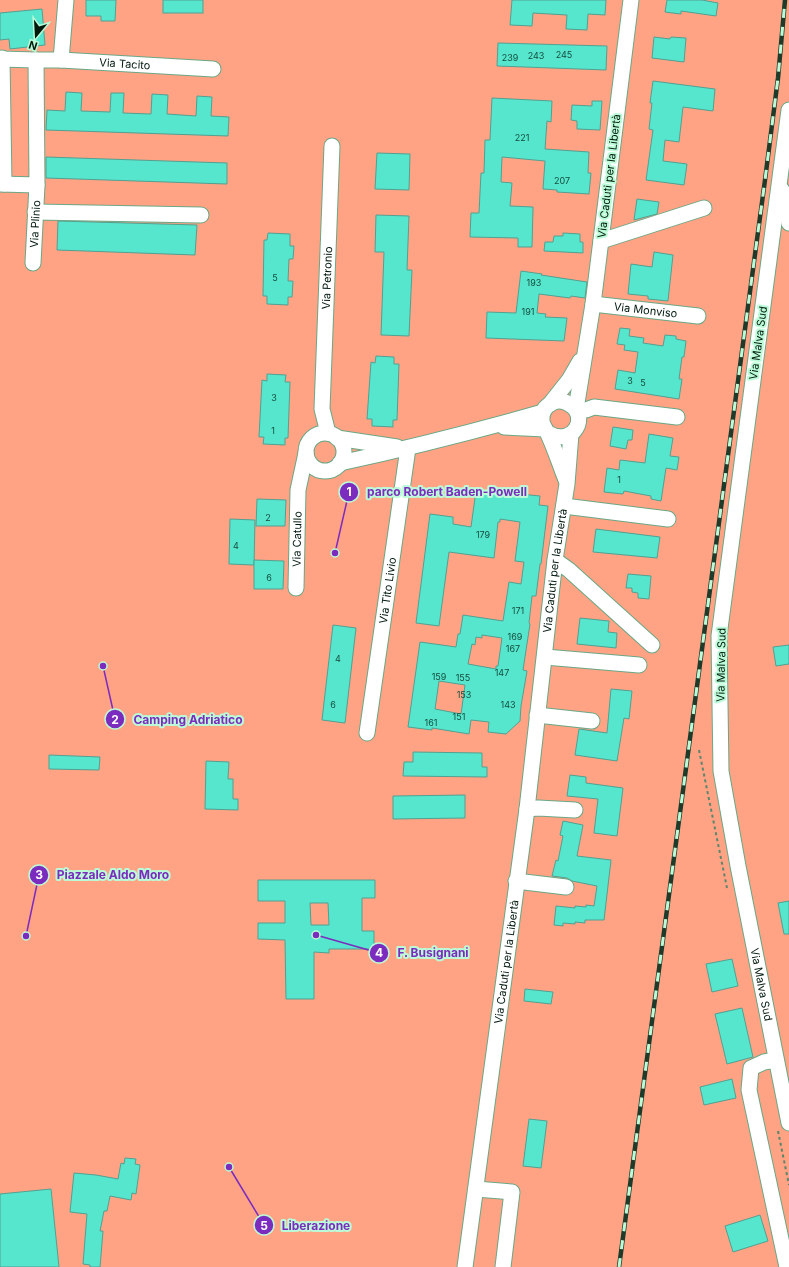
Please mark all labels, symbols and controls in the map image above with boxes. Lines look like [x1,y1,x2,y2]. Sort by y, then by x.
north arrow [16,16,56,56]
text: N [27,38,39,53]
house number: 245 [556,49,572,60]
house number: 243 [528,50,545,61]
house number: 239 [502,52,519,63]
street label: Via Tacito [99,55,151,72]
street label: Via Caduti per la Libertà [594,113,624,239]
house number: 221 [515,132,529,143]
house number: 207 [554,175,570,186]
street label: Via Plinio [27,199,43,248]
street label: Via Petronio [319,246,335,310]
house number: 5 [272,272,278,283]
house number: 193 [527,277,542,288]
street label: Via Monviso [613,299,678,321]
street label: Via Malva Sud [746,305,770,381]
house number: 191 [522,306,534,317]
house number: 3 [627,375,633,386]
house number: 5 [640,377,646,388]
house number: 3 [271,392,277,403]
house number: 1 [271,425,275,436]
house number: 1 [617,474,621,485]
callout: parco Robert Baden-Powell [339,480,535,504]
text: 1 [346,484,352,499]
text: parco Robert Baden-Powell [367,484,527,499]
street label: Via Caduti per la Libertà [540,508,570,634]
street label: Via Catullo [289,511,305,567]
house number: 2 [265,512,271,523]
house number: 179 [476,529,491,540]
house number: 4 [233,540,239,551]
street label: Via Tito Livio [376,556,399,625]
house number: 6 [266,572,272,583]
house number: 171 [512,605,524,616]
street label: Via Malva Sud [713,628,729,702]
house number: 169 [508,631,523,642]
house number: 167 [506,643,520,654]
house number: 4 [335,653,341,664]
house number: 147 [495,667,509,678]
house number: 159 [432,671,447,682]
house number: 155 [456,672,470,683]
house number: 153 [457,689,472,700]
house number: 6 [330,699,336,710]
house number: 143 [500,699,516,710]
callout: Camping Adriatico [105,707,250,731]
house number: 151 [453,711,465,722]
text: 2 [111,712,119,727]
text: Camping Adriatico [133,712,243,727]
house number: 161 [425,717,437,728]
callout: Piazzale Aldo Moro [29,863,177,887]
text: 3 [35,867,43,882]
text: Piazzale Aldo Moro [57,867,169,882]
street label: Via Caduti per la Libertà [491,899,522,1025]
callout: F. Busignani [369,941,477,965]
text: 4 [375,945,383,960]
text: F. Busignani [397,945,469,960]
street label: Via Malva Sud [747,947,776,1022]
callout: Liberazione [254,1213,358,1237]
text: 5 [260,1218,268,1233]
text: Liberazione [282,1218,350,1233]

